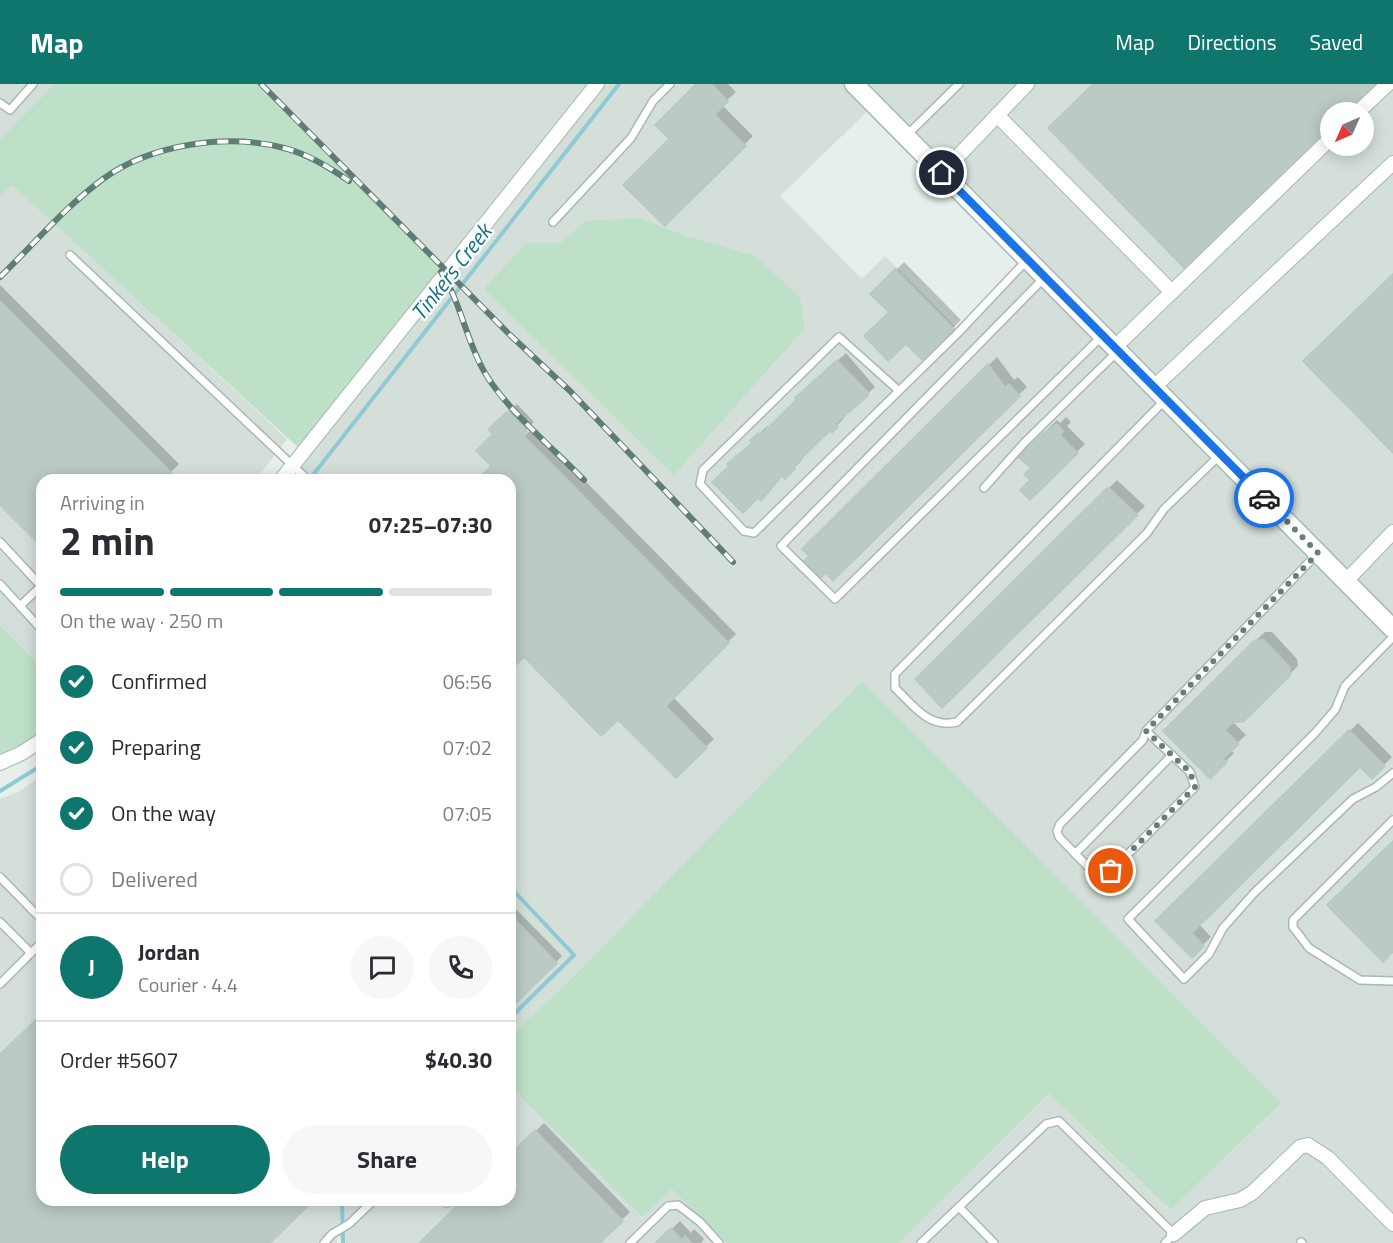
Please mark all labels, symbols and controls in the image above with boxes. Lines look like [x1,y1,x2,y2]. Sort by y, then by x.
text: Map [30,21,84,64]
text: Map [1115,26,1155,58]
text: Directions [1188,26,1277,58]
text: Saved [1310,26,1363,58]
north arrow [1320,102,1374,156]
map controls [1320,102,1374,156]
pin [916,147,967,198]
icon: home [925,156,958,189]
water label: Tinkers Creek [402,215,501,328]
courier [1234,468,1294,528]
icon: car [1248,482,1281,515]
text: Arriving in [60,487,145,518]
text: 07:25–07:30 [369,508,492,542]
text: 2 min [60,511,155,570]
text: On the way · 250 m [60,605,223,636]
text: Confirmed [111,664,207,698]
icon: check [60,665,93,698]
text: 06:56 [443,666,492,697]
text: Preparing [111,730,201,764]
icon: check [60,731,93,764]
text: 07:02 [443,732,492,763]
text: On the way [111,796,216,830]
icon: check [60,797,93,830]
text: 07:05 [443,798,492,829]
pin [1085,845,1136,896]
icon: bag [1094,854,1127,887]
text: Delivered [111,862,198,896]
text: Jordan [138,935,200,969]
button: chat [351,936,414,999]
button: phone [429,936,492,999]
text: J [88,950,95,984]
text: Courier · 4.4 [138,969,238,1000]
text: Order #5607 [60,1043,179,1077]
text: $40.30 [425,1043,492,1077]
button: Help [60,1125,270,1194]
button: Share [282,1125,492,1194]

